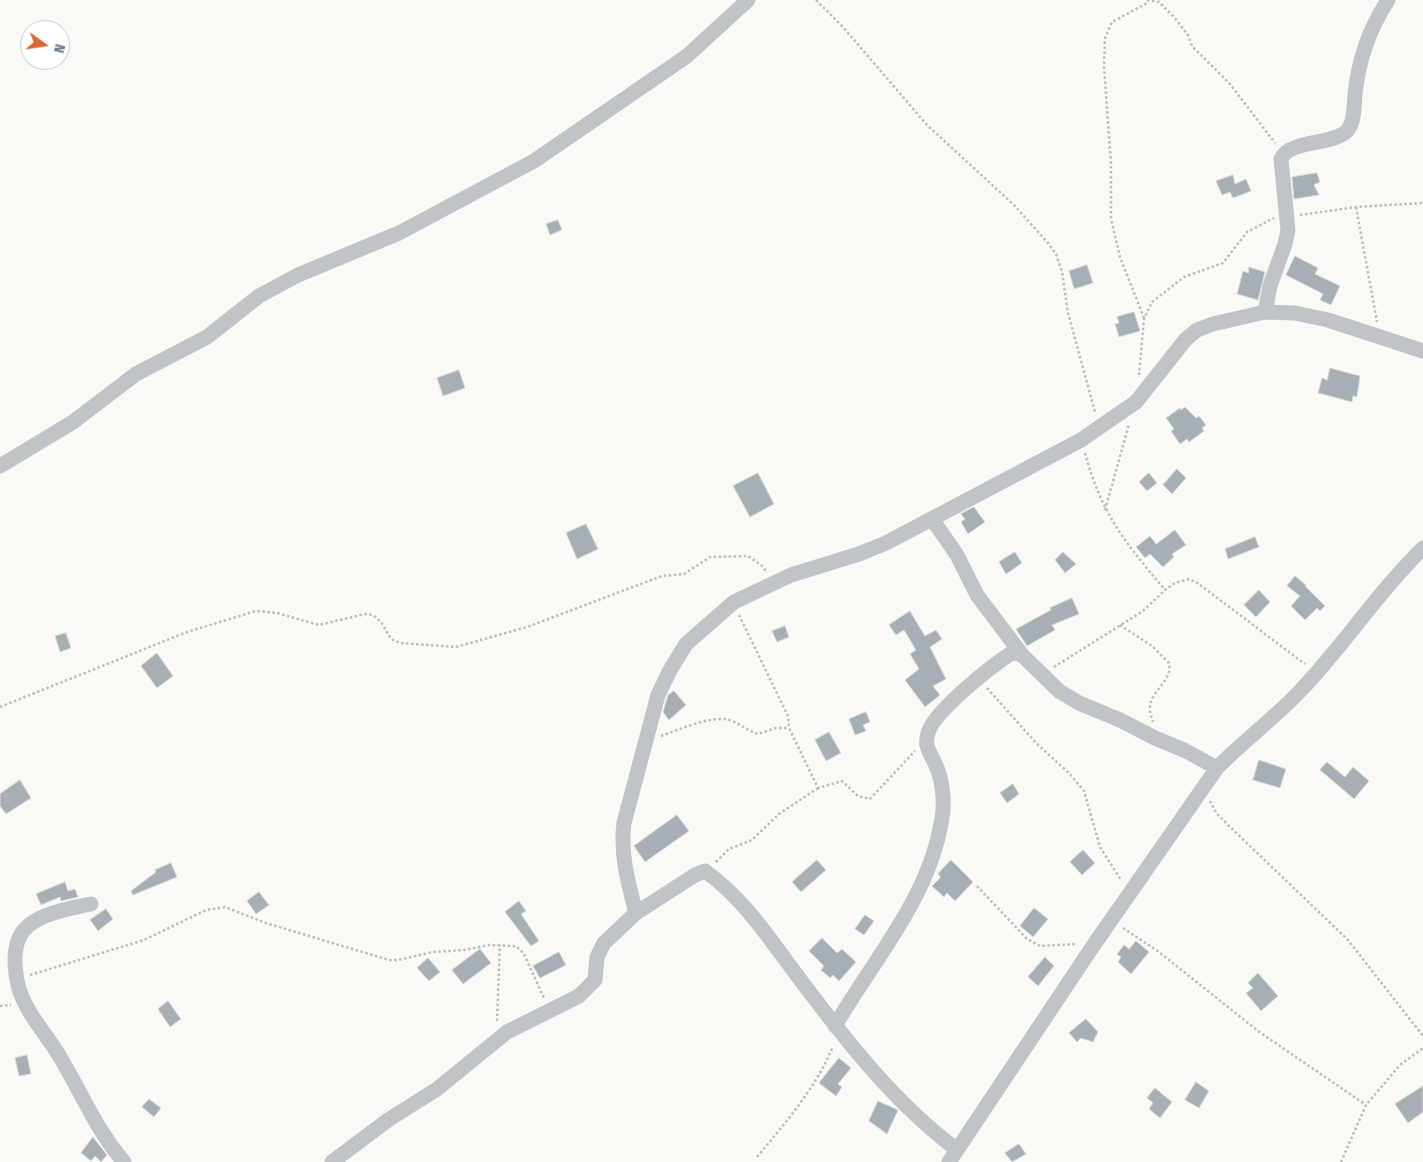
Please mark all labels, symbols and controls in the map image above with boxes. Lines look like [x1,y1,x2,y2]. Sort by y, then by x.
north arrow [20,20,70,70]
text: N [50,42,68,55]

